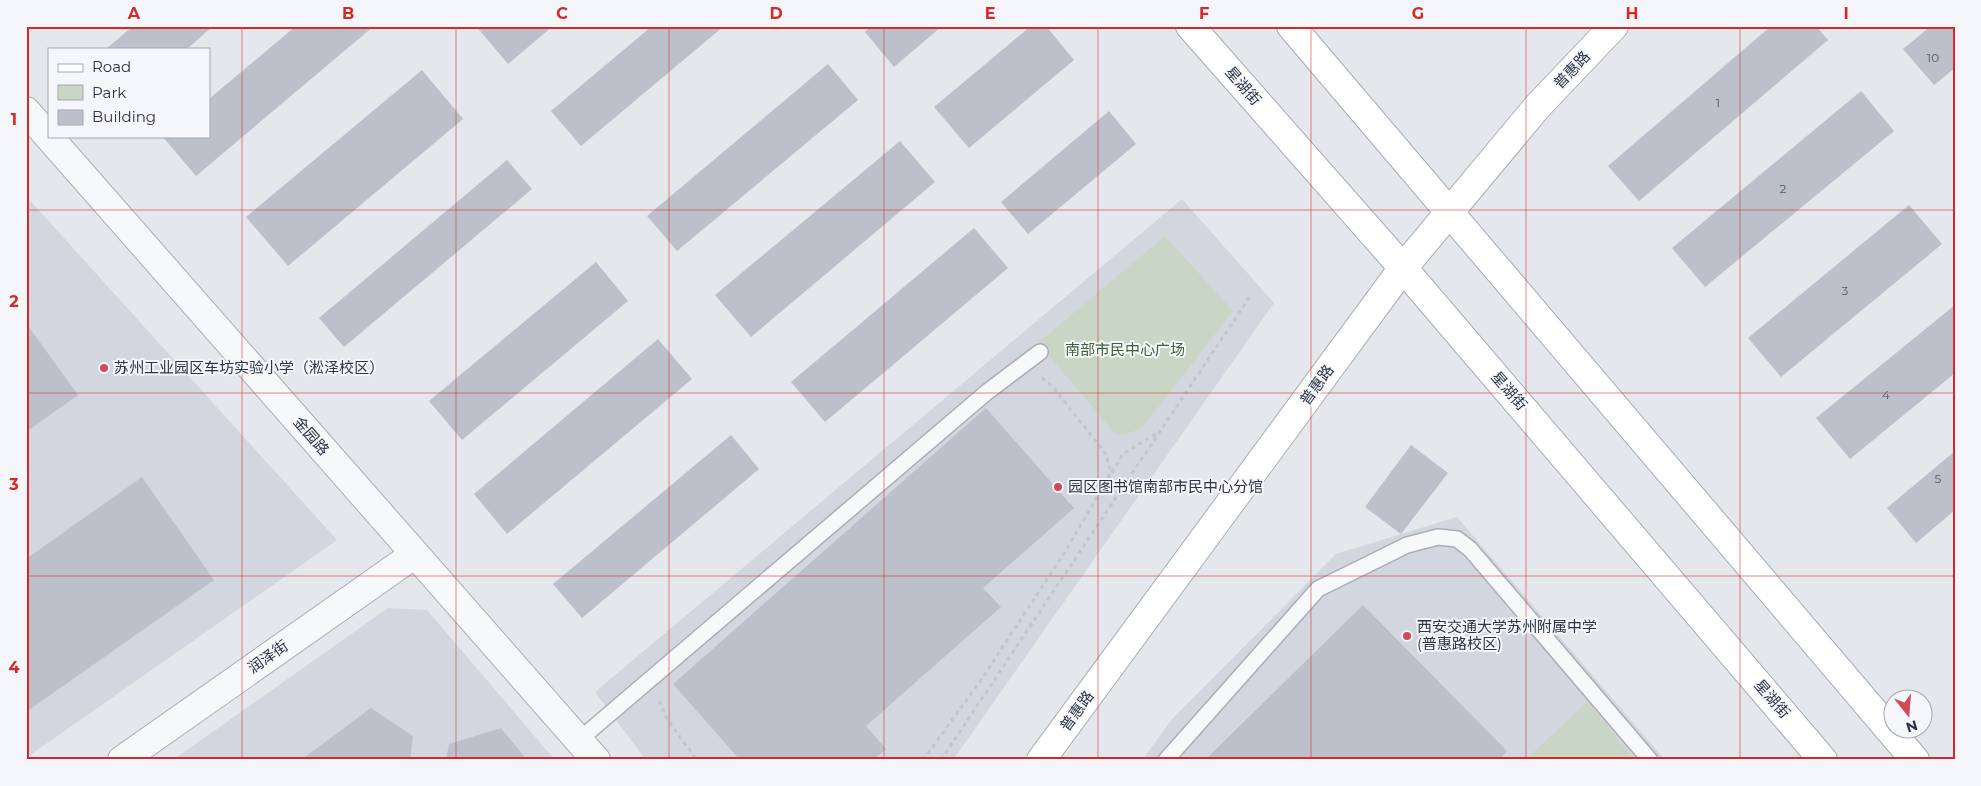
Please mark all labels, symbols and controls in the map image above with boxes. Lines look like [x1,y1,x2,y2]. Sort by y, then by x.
text: A [127,4,141,23]
text: B [342,4,354,23]
text: C [556,4,568,23]
text: D [769,4,783,23]
text: E [985,4,995,23]
text: F [1199,4,1209,23]
text: G [1412,4,1424,23]
text: H [1626,4,1638,23]
text: I [1843,4,1849,23]
street label: 普惠路 [1549,47,1594,93]
legend [48,48,210,138]
house number: 10 [1927,50,1939,65]
text: Road [92,57,131,76]
street label: 星湖街 [1221,62,1265,109]
text: Park [92,83,126,102]
house number: 1 [1716,95,1720,110]
text: Building [92,107,156,126]
text: 1 [11,110,17,129]
house number: 2 [1780,181,1787,196]
house number: 3 [1842,283,1849,298]
text: 2 [9,292,19,311]
park label: 南部市民中心广场 [1065,340,1185,359]
place label: 苏州工业园区车坊实验小学（淞泽校区） [114,358,384,377]
street label: 普惠路 [1296,361,1338,408]
marker: 苏州工业园区车坊实验小学（淞泽校区） [98,362,110,374]
street label: 星湖街 [1487,367,1531,414]
house number: 4 [1882,387,1890,402]
street label: 金园路 [289,412,333,459]
house number: 5 [1935,471,1942,486]
text: 3 [8,475,19,494]
place label: 园区图书馆南部市民中心分馆 [1068,477,1263,496]
marker: 园区图书馆南部市民中心分馆 [1052,481,1064,493]
place label: 西安交通大学苏州附属中学 (普惠路校区) [1417,617,1597,653]
marker: 西安交通大学苏州附属中学 (普惠路校区) [1401,630,1413,642]
street label: 润泽街 [244,636,292,677]
text: 4 [8,658,20,677]
street label: 星湖街 [1750,675,1794,722]
street label: 普惠路 [1056,687,1098,734]
north arrow [1884,688,1934,738]
text: N [1904,716,1920,737]

